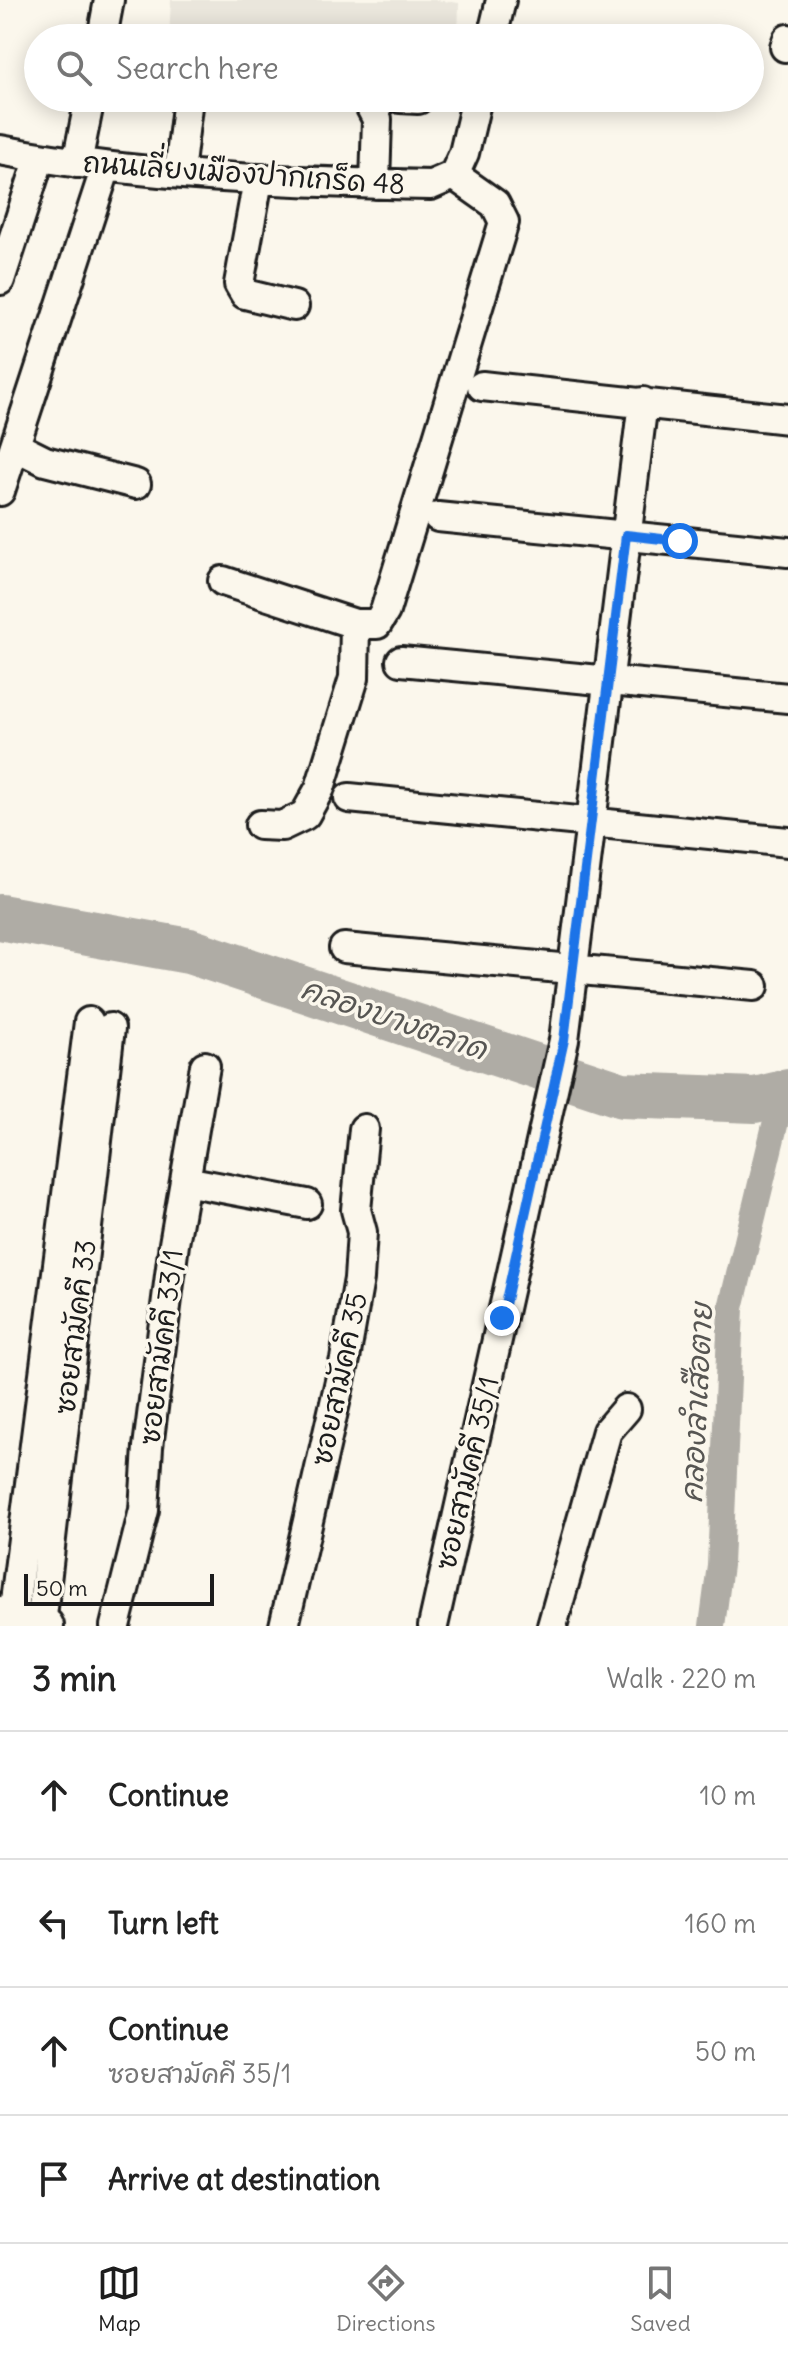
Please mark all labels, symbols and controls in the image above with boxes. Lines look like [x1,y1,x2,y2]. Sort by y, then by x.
search box [24,24,764,112]
icon: search [52,46,96,90]
text: Search here [116,49,279,87]
street label: ถนนเลี่ยงเมืองปากเกร็ด 48 [82,136,407,202]
route start [662,523,698,559]
water label: คลองบางตลาด [297,969,493,1068]
street label: ซอยสามัคคี 33 [46,1238,104,1416]
street label: ซอยสามัคคี 33/1 [131,1247,191,1447]
street label: ซอยสามัคคี 35 [303,1289,375,1469]
route end [484,1300,520,1336]
water label: คลองลำเสือตาย [672,1300,720,1504]
street label: ซอยสามัคคี 35/1 [427,1373,507,1573]
scale bar [24,1570,214,1606]
text: 50 m [36,1574,88,1602]
text: 3 min [32,1657,117,1700]
text: Walk · 220 m [607,1662,756,1695]
icon: ahead [32,1773,76,1817]
text: Continue [108,1776,229,1814]
text: 10 m [700,1779,756,1812]
icon: left [32,1901,76,1945]
text: Turn left [108,1904,219,1942]
text: 160 m [685,1907,756,1940]
text: Continue [108,2010,229,2048]
icon: ahead [32,2029,76,2073]
text: 50 m [695,2035,756,2068]
text: ซอยสามัคคี 35/1 [108,2057,291,2090]
icon: arrive [32,2157,76,2201]
text: Arrive at destination [108,2160,380,2198]
tab: Map [97,2261,141,2337]
tab: Directions [336,2261,436,2337]
tab: Saved [630,2261,691,2337]

